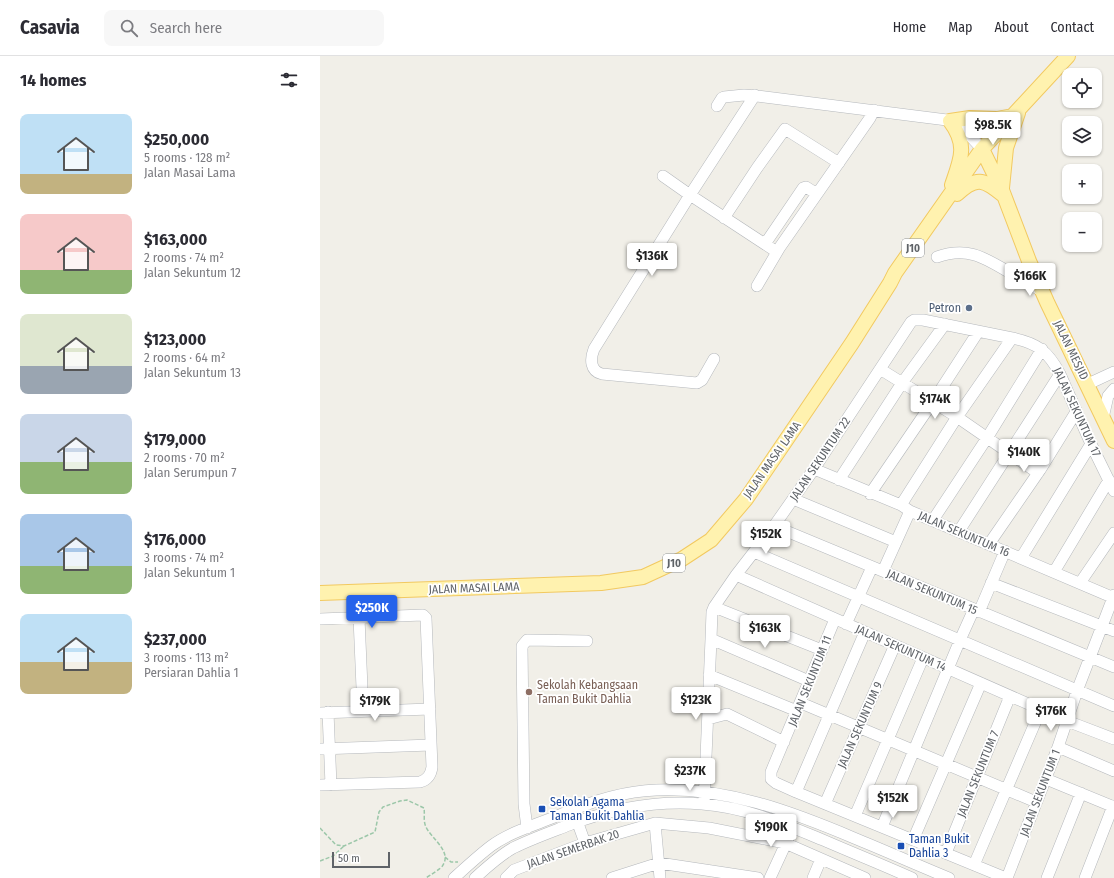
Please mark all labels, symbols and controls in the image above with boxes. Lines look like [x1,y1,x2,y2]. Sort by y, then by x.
search box [104,10,384,46]
text: Casavia [20,16,80,39]
icon: search [118,17,140,39]
text: Search here [150,19,222,37]
text: Home [893,19,926,36]
text: Map [948,19,972,36]
text: About [994,19,1029,36]
text: Contact [1051,19,1094,36]
map controls [1062,68,1102,252]
button: locate [1062,68,1102,108]
icon: filters [278,69,300,91]
text: 14 homes [20,70,87,91]
pin: $98.5K [960,112,1026,146]
button: layers [1062,116,1102,156]
text: $98.5K [975,117,1011,132]
text: $250,000 [144,129,209,150]
icon: home [52,130,100,178]
text: 5 rooms · 128 m² [144,150,230,165]
button: + [1062,164,1102,204]
text: Jalan Masai Lama [144,165,236,180]
button: − [1062,212,1102,252]
text: $163,000 [144,229,207,250]
icon: home [52,230,100,278]
road number: J10 [902,239,924,257]
pin: $136K [624,243,680,277]
text: $136K [636,248,668,263]
text: 2 rooms · 74 m² [144,250,224,265]
pin: $166K [1002,263,1058,297]
text: Jalan Sekuntum 12 [144,265,241,280]
text: $166K [1014,268,1046,283]
place label: Petron [929,301,961,315]
marker: Petron [964,303,974,313]
street label: JALAN MESJID [1051,318,1091,382]
text: $123,000 [144,329,206,350]
icon: home [52,330,100,378]
text: 2 rooms · 64 m² [144,350,225,365]
text: Jalan Sekuntum 13 [144,365,241,380]
street label: JALAN SEKUNTUM 17 [1050,365,1104,459]
pin: $174K [907,386,963,420]
text: $174K [920,391,950,406]
street label: JALAN SEKUNTUM 22 [787,414,853,504]
street label: JALAN MASAI LAMA [740,418,804,501]
text: $179,000 [144,429,206,450]
icon: home [52,430,100,478]
pin: $140K [996,439,1052,473]
text: $140K [1008,444,1040,459]
text: 2 rooms · 70 m² [144,450,225,465]
text: Jalan Serumpun 7 [144,465,237,480]
street label: JALAN SEKUNTUM 16 [916,508,1012,560]
pin: $152K [738,521,794,555]
text: $152K [750,526,782,541]
text: $176,000 [144,529,206,550]
icon: home [52,530,100,578]
text: 3 rooms · 74 m² [144,550,224,565]
road number: J10 [663,554,685,572]
text: Jalan Sekuntum 1 [144,565,235,580]
street label: JALAN SEKUNTUM 15 [884,566,980,618]
street label: JALAN MASAI LAMA [428,579,520,597]
pin: $250K [344,595,400,629]
text: $250K [355,600,389,615]
pin: $163K [737,615,793,649]
text: $163K [749,620,781,635]
street label: JALAN SEKUNTUM 14 [853,622,949,674]
text: $237,000 [144,629,207,650]
icon: home [52,630,100,678]
street label: JALAN SEKUNTUM 11 [785,634,835,728]
text: 3 rooms · 113 m² [144,650,229,665]
text: Persiaran Dahlia 1 [144,665,239,680]
place label: Sekolah Kebangsaan Taman Bukit Dahlia [537,678,638,706]
street label: JALAN SEKUNTUM 9 [835,679,885,770]
marker: Sekolah Kebangsaan Taman Bukit Dahlia [524,687,534,697]
pin: $123K [668,687,724,721]
pin: $179K [347,688,403,722]
text: $123K [680,692,712,707]
text: $179K [359,693,391,708]
pin: $176K [1023,698,1079,732]
text: $176K [1035,703,1067,718]
street label: JALAN SEKUNTUM 7 [954,728,1002,819]
street label: JALAN SEKUNTUM 1 [1017,747,1063,839]
pin: $237K [662,758,718,792]
text: $237K [674,763,706,778]
pin: $152K [865,785,921,819]
text: $152K [877,790,909,805]
place label: Sekolah Agama Taman Bukit Dahlia [550,795,645,823]
marker: Sekolah Agama Taman Bukit Dahlia [537,804,547,814]
pin: $190K [743,814,799,848]
text: $190K [755,819,787,834]
street label: JALAN SEMERBAK 20 [525,827,621,871]
place label: Taman Bukit Dahlia 3 [909,832,970,860]
marker: Taman Bukit Dahlia 3 [896,841,906,851]
scale bar [332,850,390,869]
text: 50 m [338,852,360,865]

